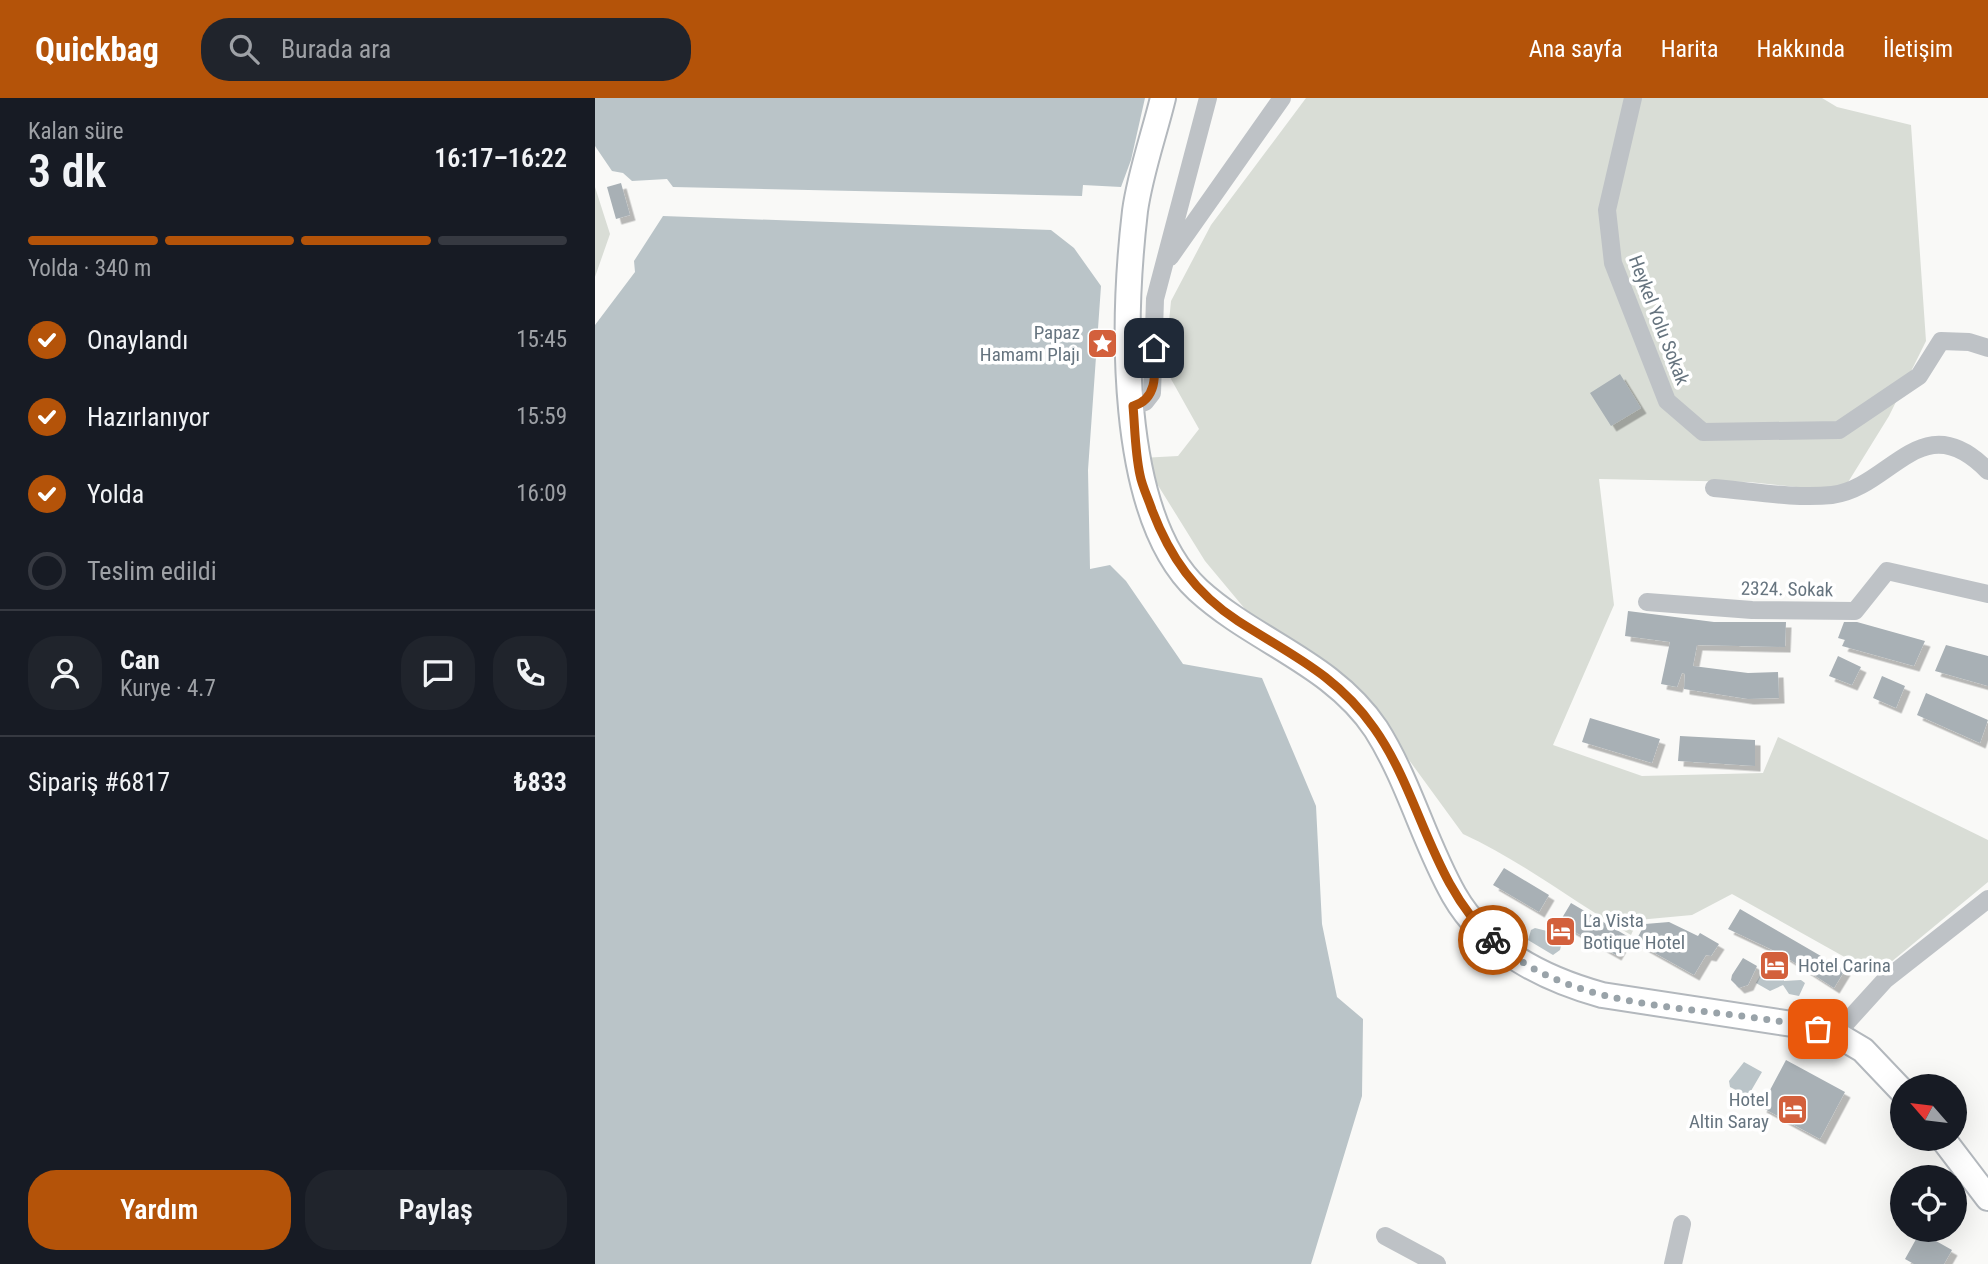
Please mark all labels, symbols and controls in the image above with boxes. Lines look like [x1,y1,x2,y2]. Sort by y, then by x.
search box [201,18,691,81]
text: Quickbag [35,30,159,69]
icon: search [225,30,263,68]
text: Burada ara [281,34,391,64]
text: Ana sayfa [1529,35,1623,63]
text: Harita [1661,35,1718,63]
text: Hakkında [1756,35,1845,63]
text: İletişim [1883,35,1953,63]
text: Kalan süre [28,118,123,145]
text: 16:17–16:22 [434,143,567,173]
text: 3 dk [28,144,106,198]
street label: Heykel Yolu Sokak [1624,252,1694,388]
text: Yolda · 340 m [28,255,151,282]
pin [1124,318,1184,378]
icon: check [28,321,66,359]
place label: Papaz Hamamı Plajı [980,321,1080,366]
text: Onaylandı [87,325,188,355]
text: 15:45 [516,326,567,353]
place icon: Papaz Hamamı Plajı [1086,326,1120,360]
icon: home [1135,329,1173,367]
icon: check [28,398,66,436]
text: Hazırlanıyor [87,402,210,432]
text: 15:59 [516,403,567,430]
icon: check [28,475,66,513]
text: Yolda [87,479,144,509]
text: 16:09 [516,480,567,507]
text: Teslim edildi [87,556,217,586]
street label: 2324. Sokak [1741,577,1834,601]
button: person [28,636,102,710]
button: chat [401,636,475,710]
button: phone [493,636,567,710]
text: Can [120,645,160,675]
text: Kurye · 4.7 [120,675,216,702]
text: Sipariş #6817 [28,767,170,797]
text: ₺833 [514,767,567,797]
courier [1458,905,1528,975]
place label: La Vista Botique Hotel [1583,909,1685,954]
hotel icon: La Vista Botique Hotel [1543,914,1577,948]
icon: bike [1474,921,1512,959]
hotel icon: Hotel Carina [1758,948,1792,982]
place label: Hotel Carina [1798,954,1891,977]
pin [1788,999,1848,1059]
icon: bag [1799,1010,1837,1048]
north arrow [1890,1074,1967,1152]
map controls [1890,1074,1967,1242]
place label: Hotel Altin Saray [1689,1088,1769,1133]
hotel icon: Hotel Altin Saray [1775,1093,1809,1127]
button: locate [1890,1165,1967,1242]
button: Yardım [28,1170,291,1250]
button: Paylaş [305,1170,567,1250]

